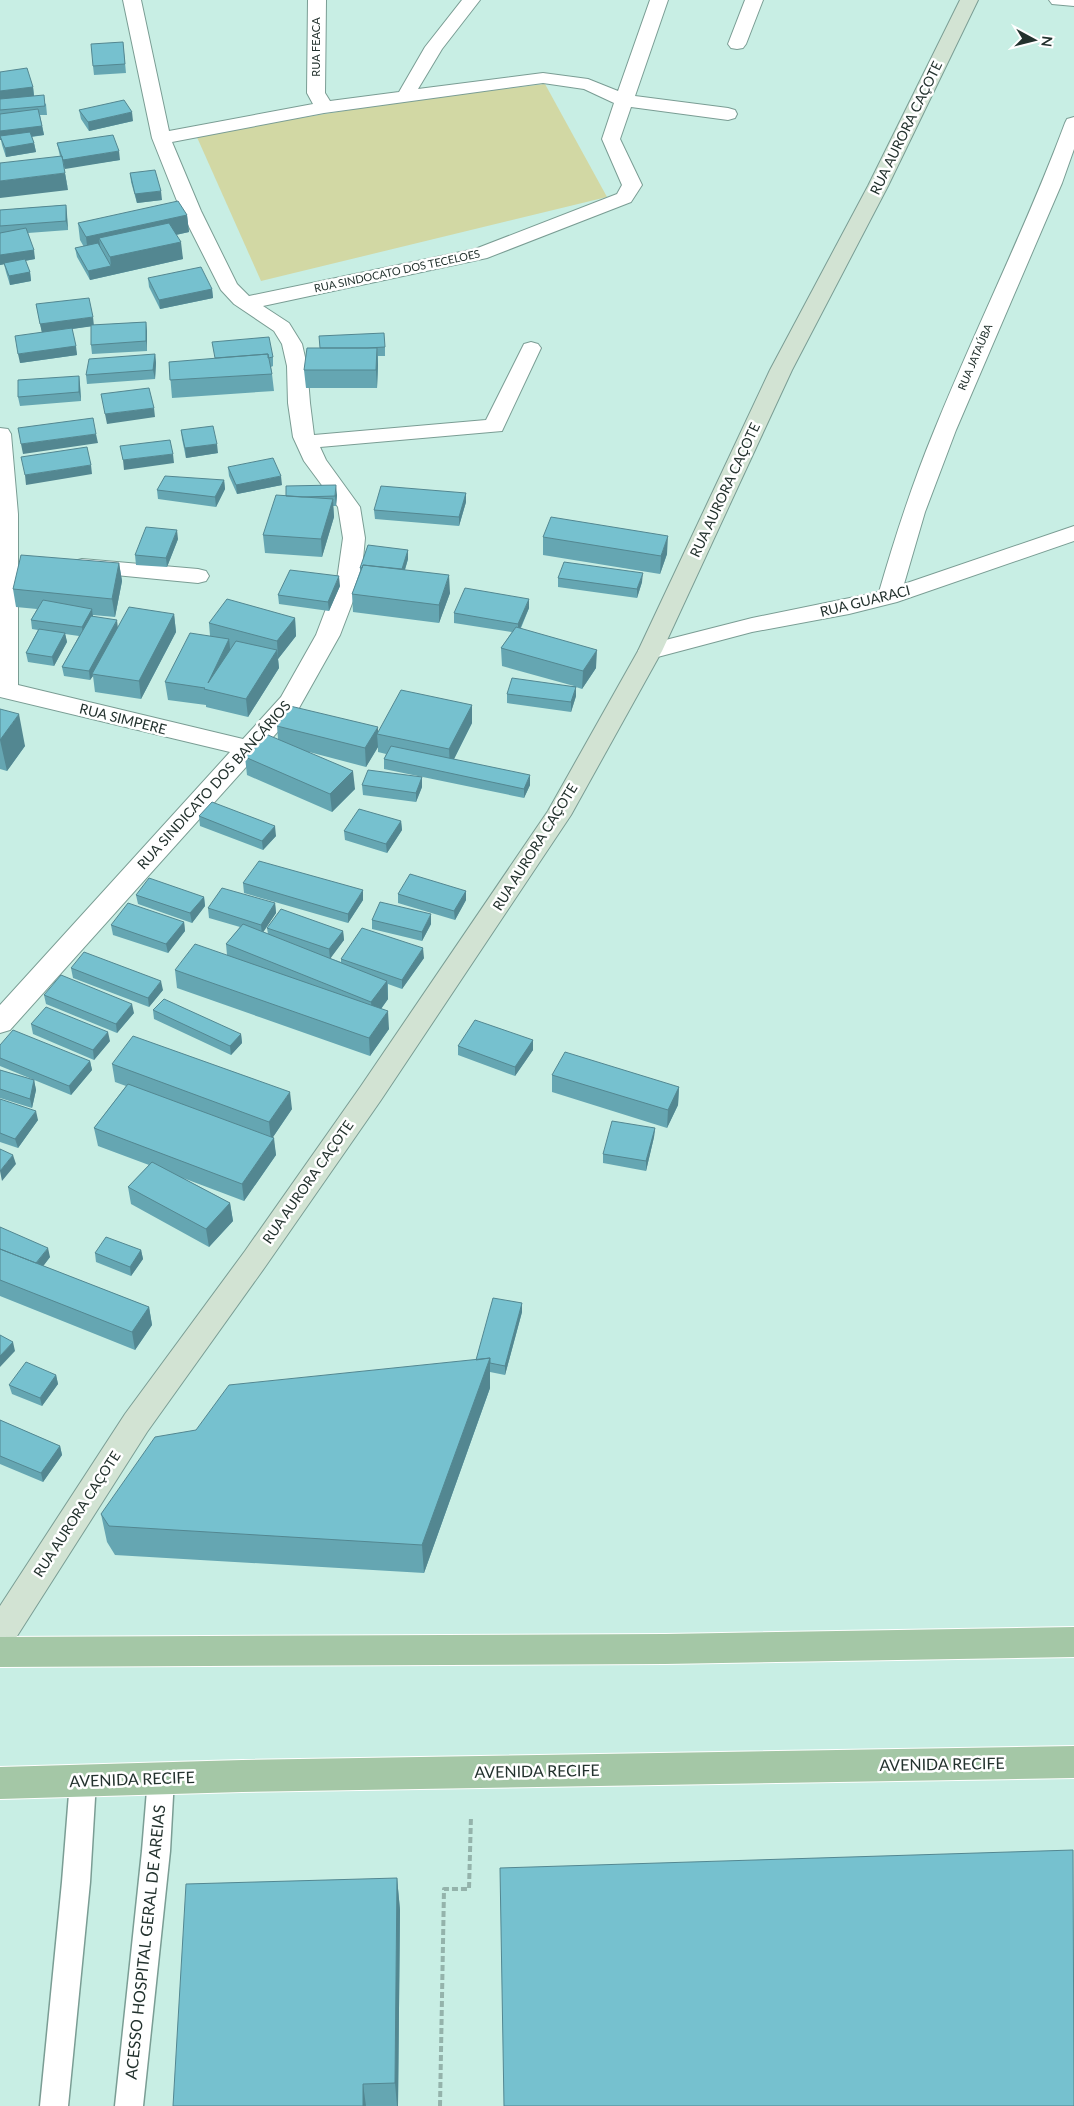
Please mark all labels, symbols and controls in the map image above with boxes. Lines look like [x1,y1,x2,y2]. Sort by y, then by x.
north arrow [1009,15,1059,65]
street label: RUA FEACA [309,17,322,77]
text: N [1038,35,1056,48]
street label: RUA AURORA CAÇOTE [866,58,945,197]
street label: RUA SINDOCATO DOS TECELOES [313,247,481,294]
street label: RUA JATAÚBA [955,321,995,392]
street label: RUA AURORA CAÇOTE [686,420,763,560]
street label: RUA GUARACI [818,581,912,620]
street label: RUA SINDICATO DOS BANCÁRIOS [133,697,294,872]
street label: RUA SIMPERE [78,699,168,738]
street label: RUA AURORA CAÇOTE [489,780,581,913]
street label: RUA AURORA CAÇOTE [259,1117,357,1247]
street label: RUA AURORA CAÇOTE [30,1448,124,1580]
street label: AVENIDA RECIFE [879,1753,1005,1774]
street label: AVENIDA RECIFE [474,1760,600,1781]
street label: AVENIDA RECIFE [69,1767,195,1790]
street label: ACESSO HOSPITAL GERAL DE AREIAS [121,1804,168,2080]

